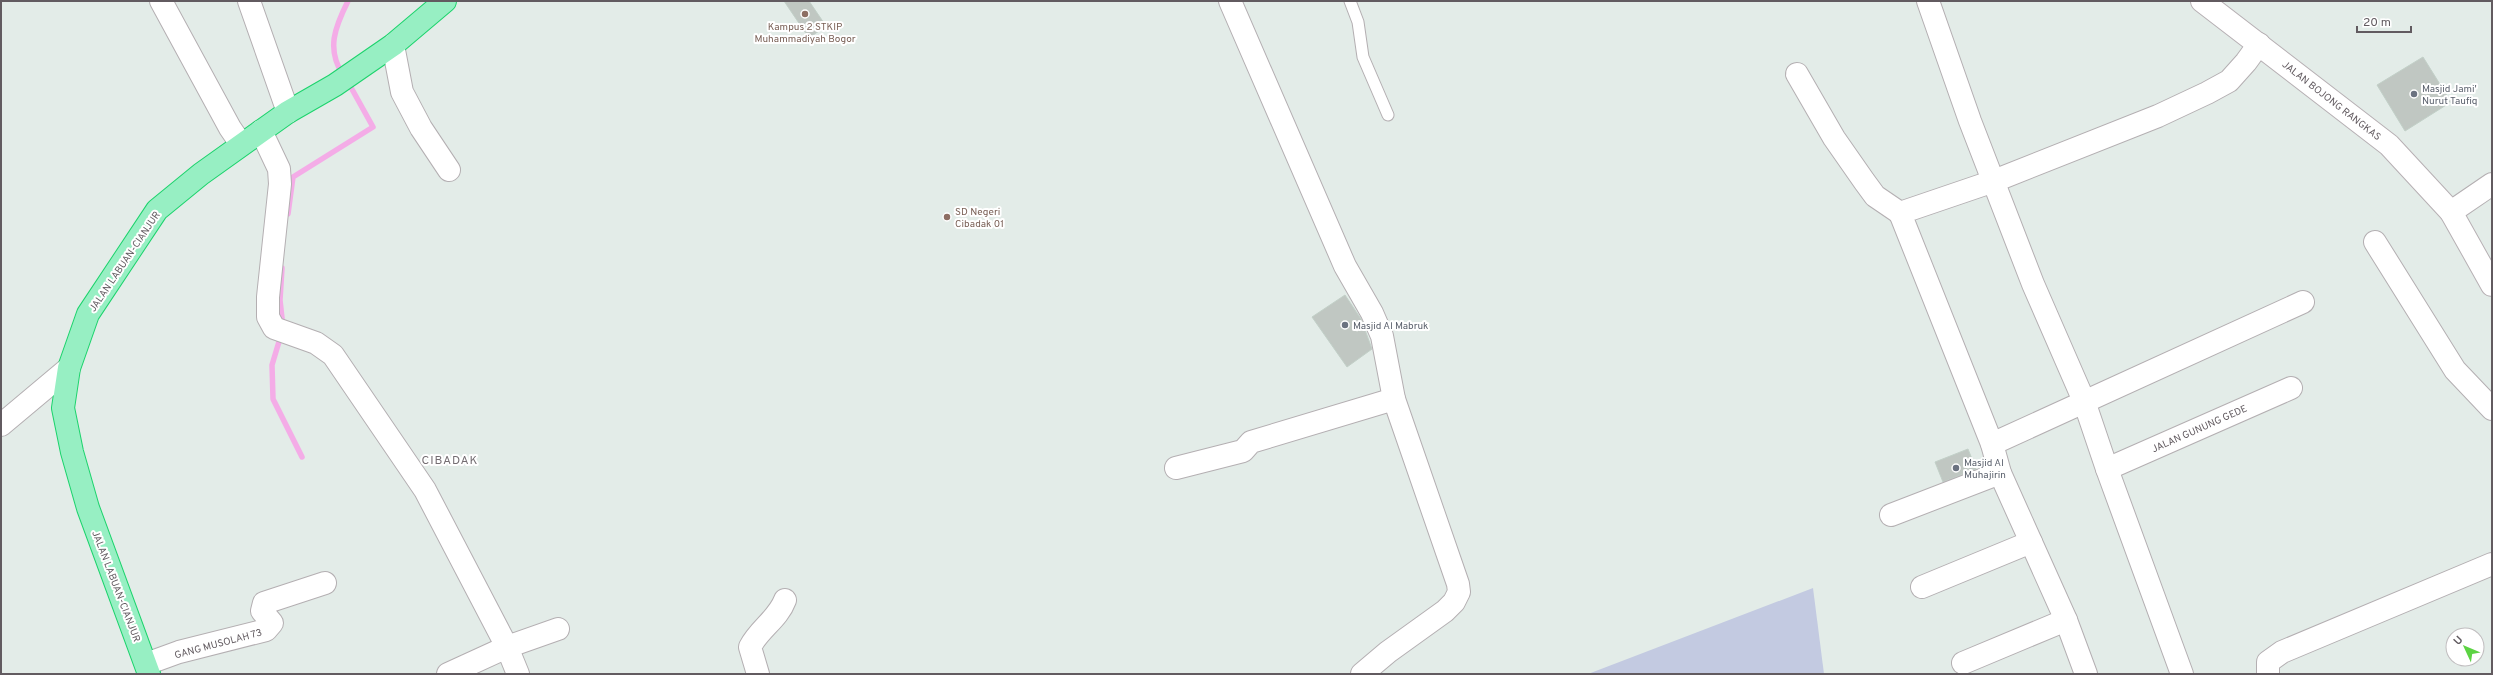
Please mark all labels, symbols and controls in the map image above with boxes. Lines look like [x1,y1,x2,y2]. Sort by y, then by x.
scale bar [2357,8,2411,34]
marker: Kampus 2 STKIP Muhammadiyah Bogor [800,9,810,19]
text: 20 m [2363,15,2391,31]
place label: Kampus 2 STKIP Muhammadiyah Bogor [754,21,856,46]
street label: JALAN BOJONG RANGKAS [2279,58,2383,144]
place label: Masjid Jami' Nurut Taufiq [2422,83,2478,108]
marker: Masjid Jami' Nurut Taufiq [2409,89,2419,99]
place label: SD Negeri Cibadak 01 [955,206,1004,231]
street label: JALAN LABUAN-CIANJUR [87,209,164,315]
marker: SD Negeri Cibadak 01 [942,212,952,222]
marker: Masjid Al Mabruk [1340,320,1350,330]
place label: Masjid Al Mabruk [1353,320,1428,333]
street label: JALAN GUNUNG GEDE [2150,402,2249,456]
district label: CIBADAK [422,453,478,469]
place label: Masjid Al Muhajirin [1964,457,2006,482]
marker: Masjid Al Muhajirin [1951,463,1961,473]
street label: JALAN LABUAN-CIANJUR [88,529,143,644]
street label: GANG MUSOLAH 73 [173,627,264,662]
north arrow [2445,627,2485,667]
text: U [2451,633,2466,648]

